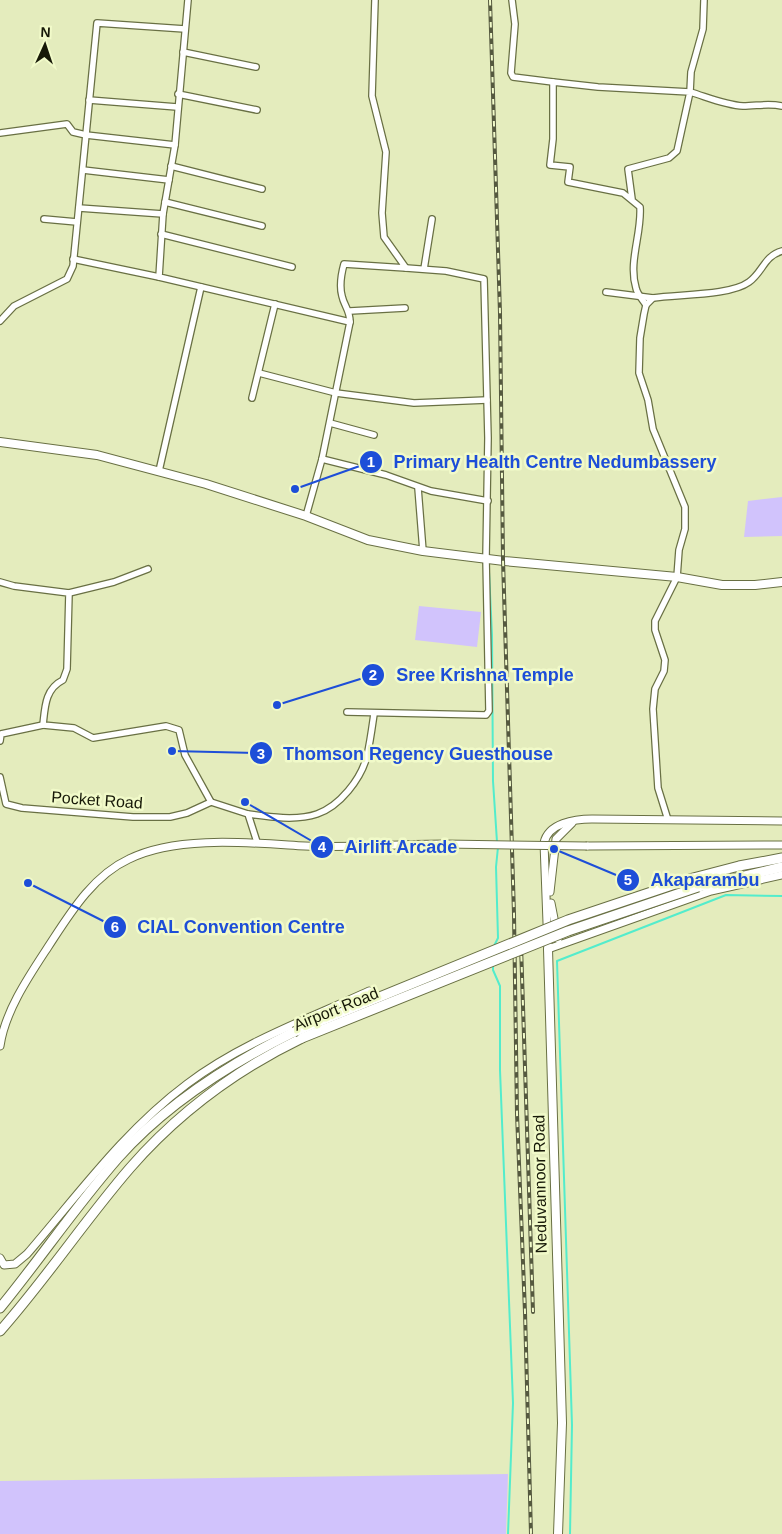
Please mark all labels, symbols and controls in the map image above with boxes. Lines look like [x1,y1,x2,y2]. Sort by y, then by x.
north arrow [20,20,70,70]
text: N [40,24,51,40]
callout: Primary Health Centre Nedumbassery [359,445,727,478]
text: Primary Health Centre Nedumbassery [393,452,717,472]
text: 1 [367,453,375,470]
callout: Sree Krishna Temple [361,659,583,692]
text: Sree Krishna Temple [396,665,574,685]
text: 2 [369,666,377,683]
callout: Thomson Regency Guesthouse [248,737,563,770]
text: Thomson Regency Guesthouse [283,744,553,764]
text: 3 [257,745,265,762]
street label: Pocket Road [51,788,143,812]
callout: Airlift Arcade [309,830,467,863]
text: Airlift Arcade [345,837,457,857]
text: 4 [318,838,327,855]
callout: Akaparambu [616,864,770,897]
text: Akaparambu [650,870,760,890]
text: 5 [624,871,632,888]
callout: CIAL Convention Centre [102,910,355,943]
text: CIAL Convention Centre [137,917,345,937]
text: 6 [111,918,119,935]
street label: Airport Road [291,984,381,1034]
street label: Neduvannoor Road [530,1114,550,1254]

